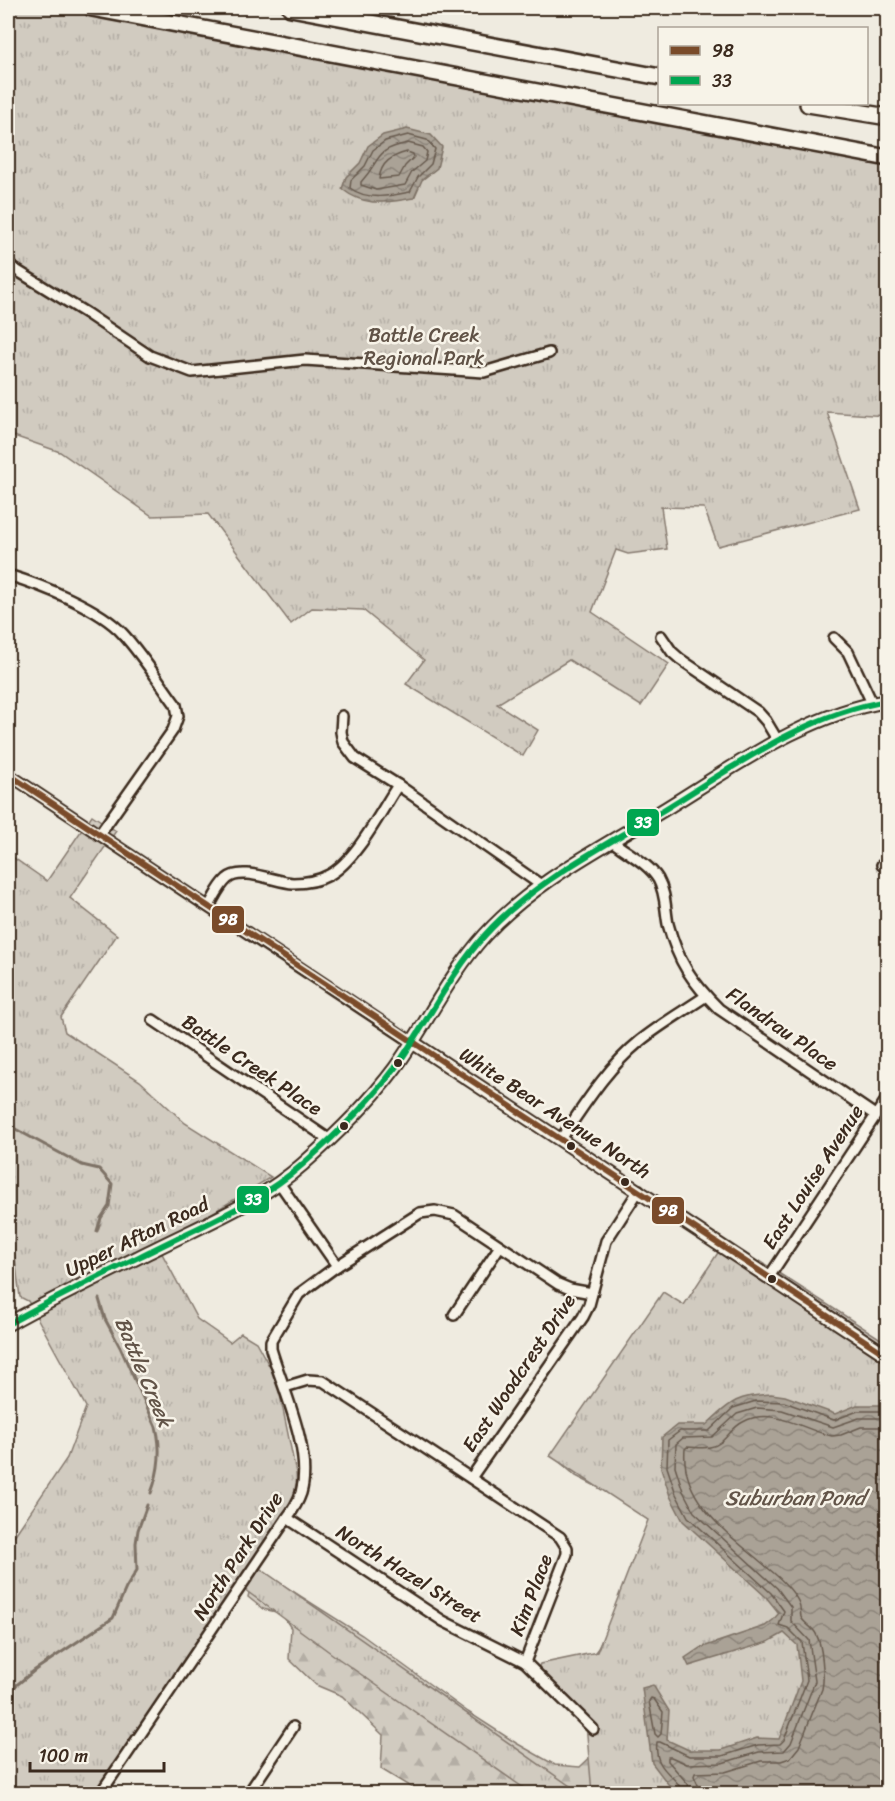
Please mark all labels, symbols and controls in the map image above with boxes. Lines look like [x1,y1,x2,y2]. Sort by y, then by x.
legend [658,27,868,105]
text: 98 [712,35,734,67]
text: 33 [712,65,732,97]
park label: Battle Creek Regional Park [364,318,485,376]
line badge: 33 [626,808,660,837]
text: 33 [633,808,652,837]
line badge: 98 [211,905,245,934]
text: 98 [218,905,238,934]
street label: Flandrau Place [719,977,845,1081]
street label: Battle Creek Place [174,1005,330,1125]
street label: White Bear Avenue North [452,1038,658,1188]
unlabelled marker [392,1057,404,1069]
street label: East Louise Avenue [753,1097,873,1257]
unlabelled marker [338,1120,350,1132]
unlabelled marker [565,1140,577,1152]
unlabelled marker [619,1176,631,1188]
line badge: 33 [236,1185,270,1214]
text: 33 [243,1185,262,1214]
street label: Upper Afton Road [59,1186,216,1287]
line badge: 98 [651,1196,685,1225]
text: 98 [658,1196,678,1225]
unlabelled marker [766,1273,778,1285]
street label: East Woodcrest Drive [453,1286,586,1460]
water label: Battle Creek [104,1311,185,1435]
water label: Suburban Pond [725,1479,871,1517]
street label: North Park Drive [183,1485,293,1627]
street label: North Hazel Street [329,1515,489,1633]
street label: Kim Place [499,1549,563,1641]
scale bar [30,1735,164,1773]
text: 100 m [39,1740,88,1772]

